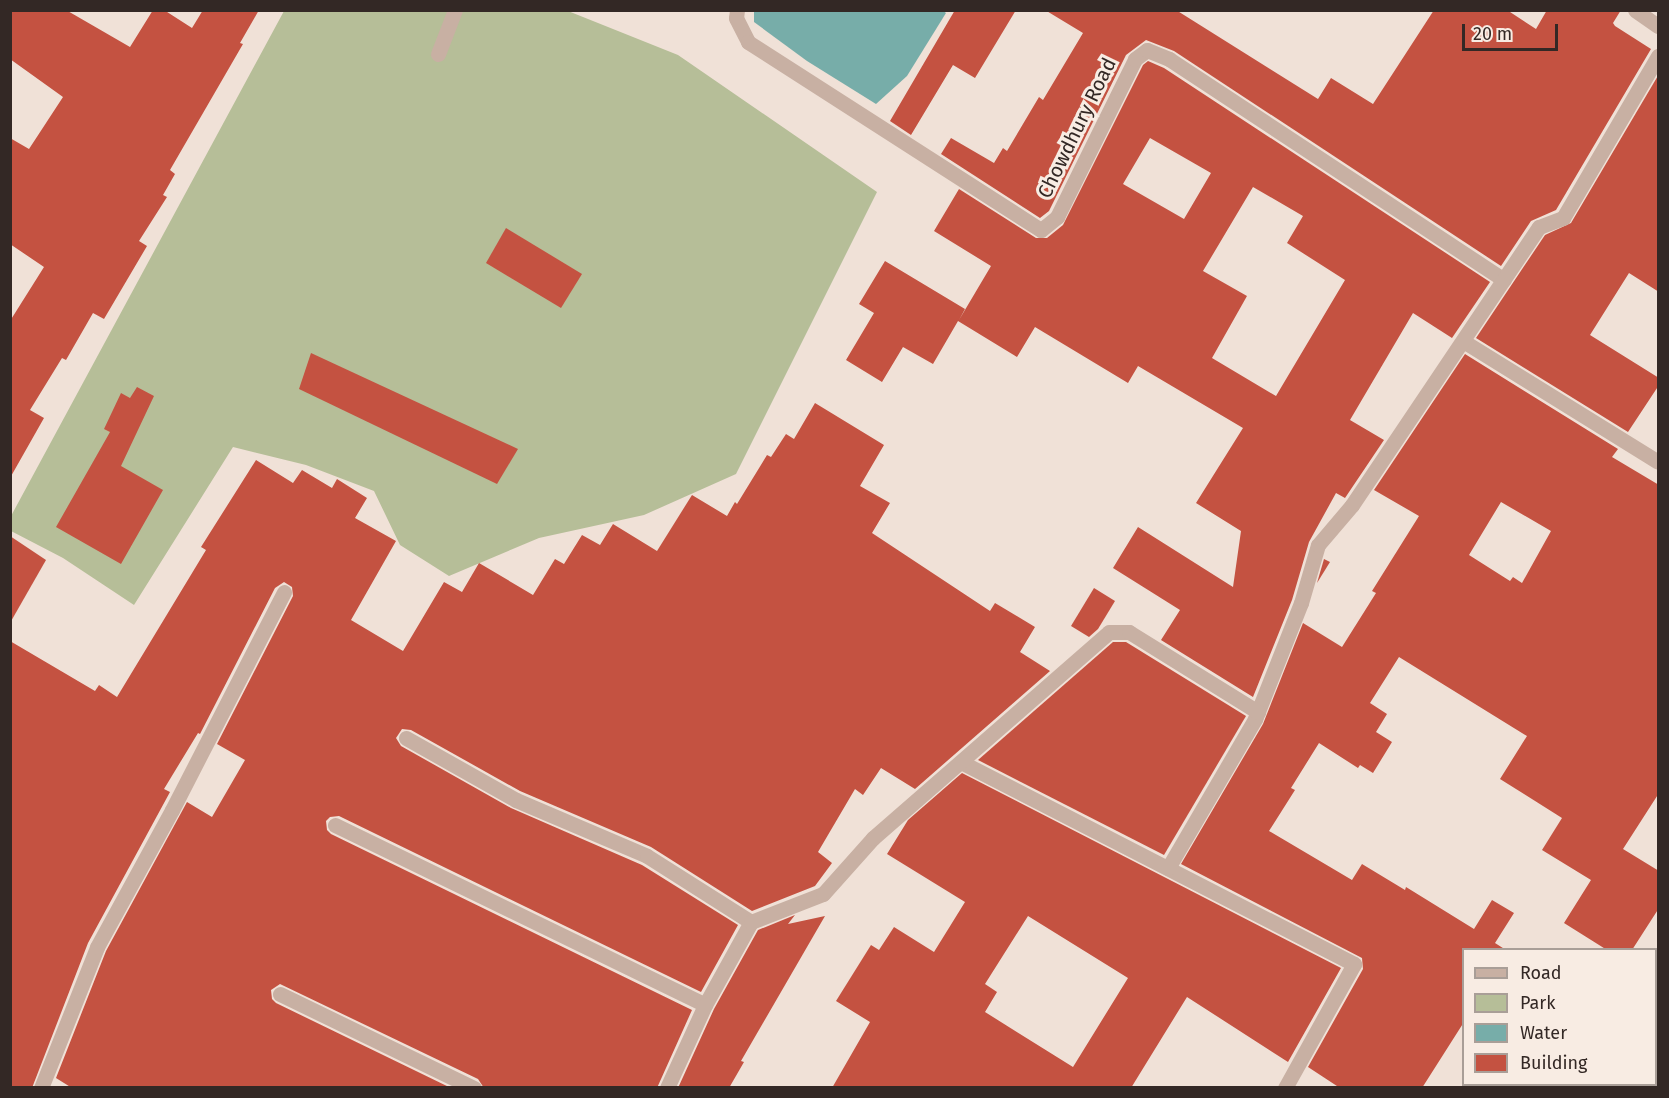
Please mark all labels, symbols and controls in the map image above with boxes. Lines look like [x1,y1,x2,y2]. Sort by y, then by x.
scale bar [1465,12,1561,50]
text: 20 m [1473,23,1512,45]
street label: Chowdhury Road [1033,54,1121,202]
legend [1462,948,1657,1086]
text: Road [1520,962,1562,984]
text: Park [1520,992,1555,1014]
text: Water [1520,1022,1567,1044]
text: Building [1520,1052,1587,1074]

